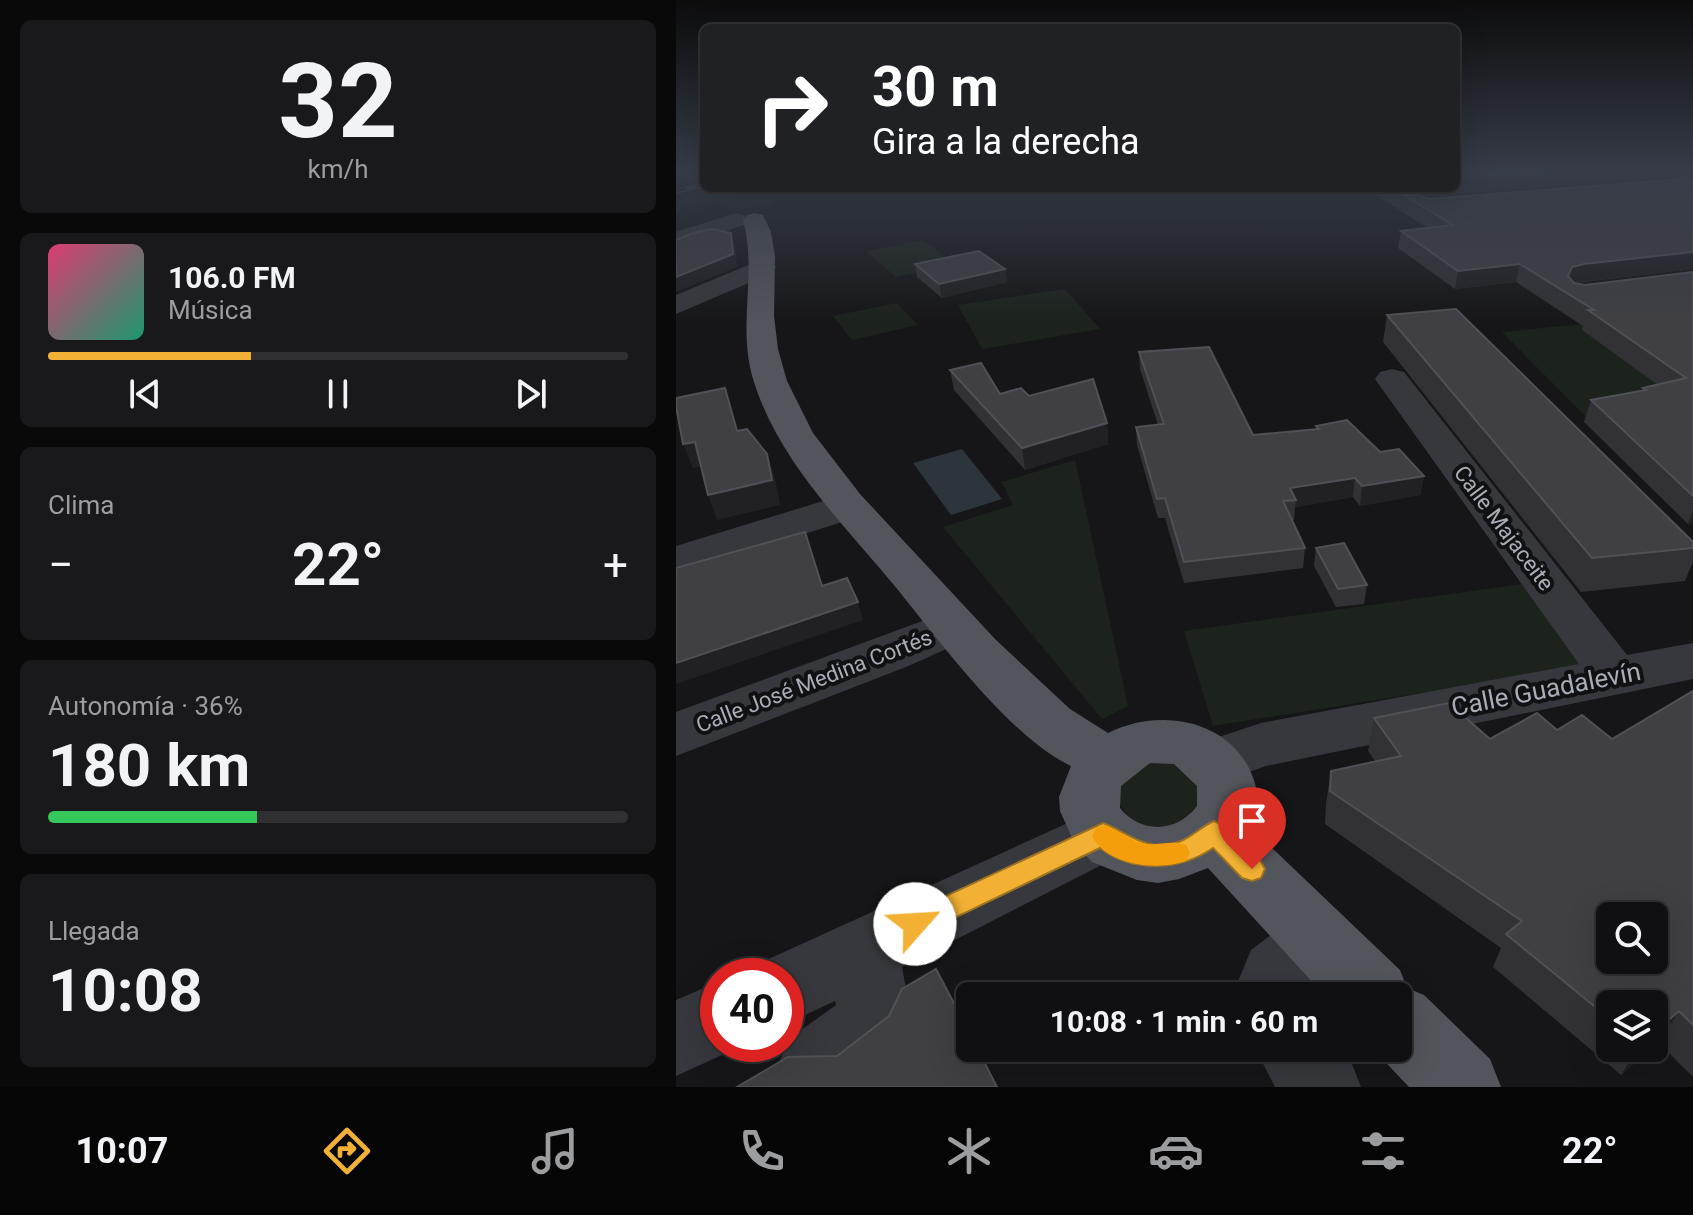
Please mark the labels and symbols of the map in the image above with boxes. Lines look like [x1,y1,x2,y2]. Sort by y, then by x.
street label: Calle Majaceite [1449,461,1559,595]
street label: Calle José Medina Cortés [693,624,935,738]
street label: Calle Guadalevín [1449,656,1643,722]
pin [1218,787,1286,869]
position arrow [873,882,957,966]
speed limit sign: 40 [700,958,804,1062]

